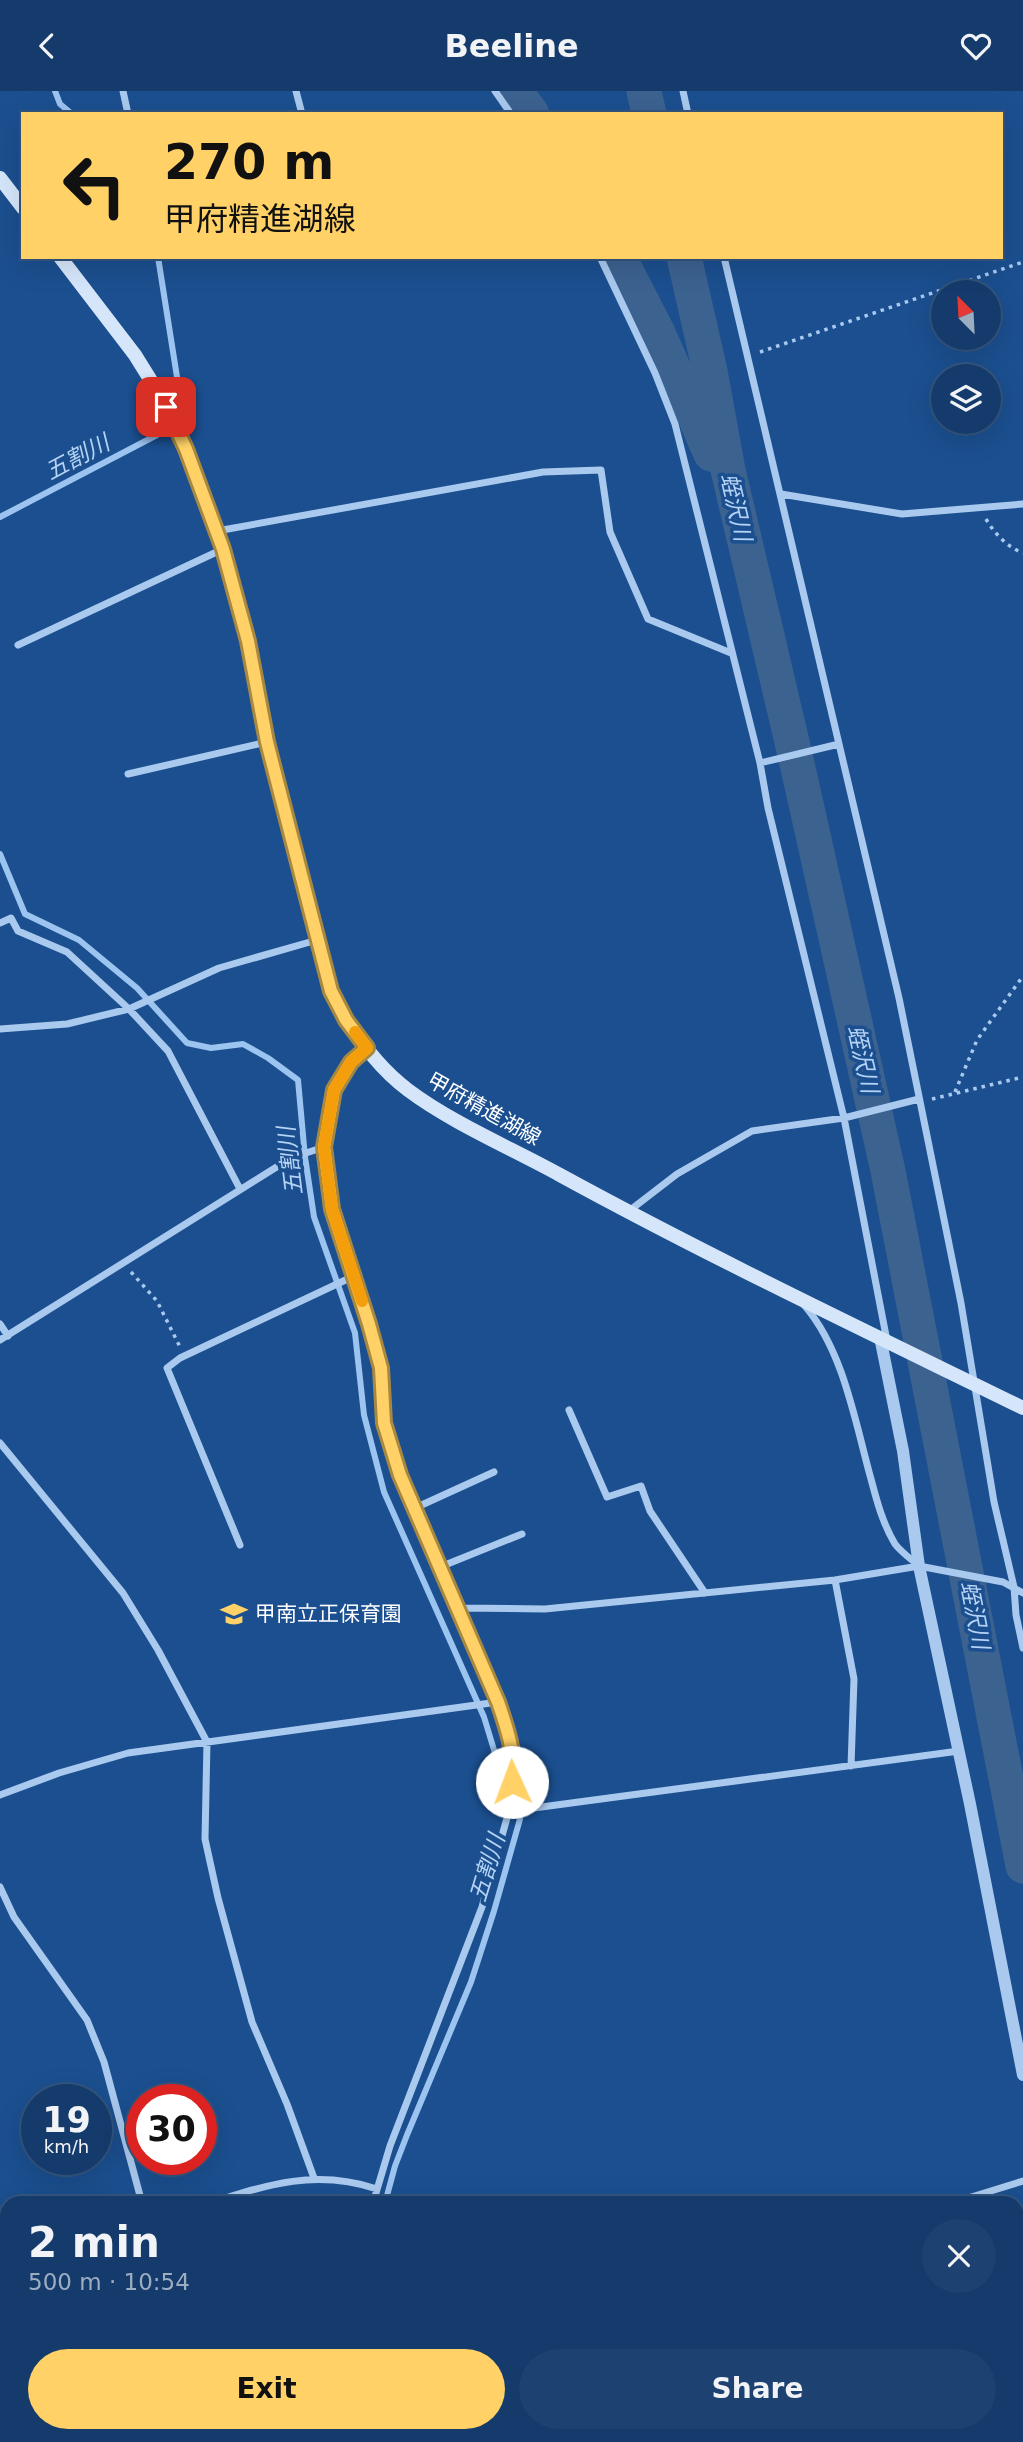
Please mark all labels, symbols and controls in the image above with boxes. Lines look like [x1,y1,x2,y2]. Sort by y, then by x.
icon: back [28,27,66,65]
text: Beeline [444,27,579,65]
icon: heart [957,27,995,65]
text: 270 m [164,134,334,191]
icon: left [49,140,140,231]
text: 甲府精進湖線 [164,200,356,238]
north arrow [931,280,1001,350]
map controls [931,280,1001,434]
button: layers [931,364,1001,434]
pin [136,377,196,437]
icon: arrive [147,388,185,426]
water label: 五割川 [40,428,116,485]
water label: 蛭沢川 [716,470,757,546]
water label: 蛭沢川 [843,1022,884,1098]
street label: 甲府精進湖線 [423,1068,545,1150]
water label: 五割川 [273,1122,307,1197]
water label: 蛭沢川 [956,1579,995,1654]
school or university icon: 甲南立正保育園 [219,1599,249,1629]
place label: 甲南立正保育園 [255,1602,402,1626]
position arrow [475,1745,549,1819]
water label: 五割川 [464,1828,510,1905]
speed limit sign: 30 [126,2084,217,2175]
text: 19 [42,2100,91,2140]
text: km/h [44,2136,89,2157]
text: 2 min [28,2218,160,2267]
button: close [922,2219,996,2293]
text: 500 m · 10:54 [28,2269,190,2295]
button: Exit [28,2349,505,2429]
button: Share [519,2349,996,2429]

